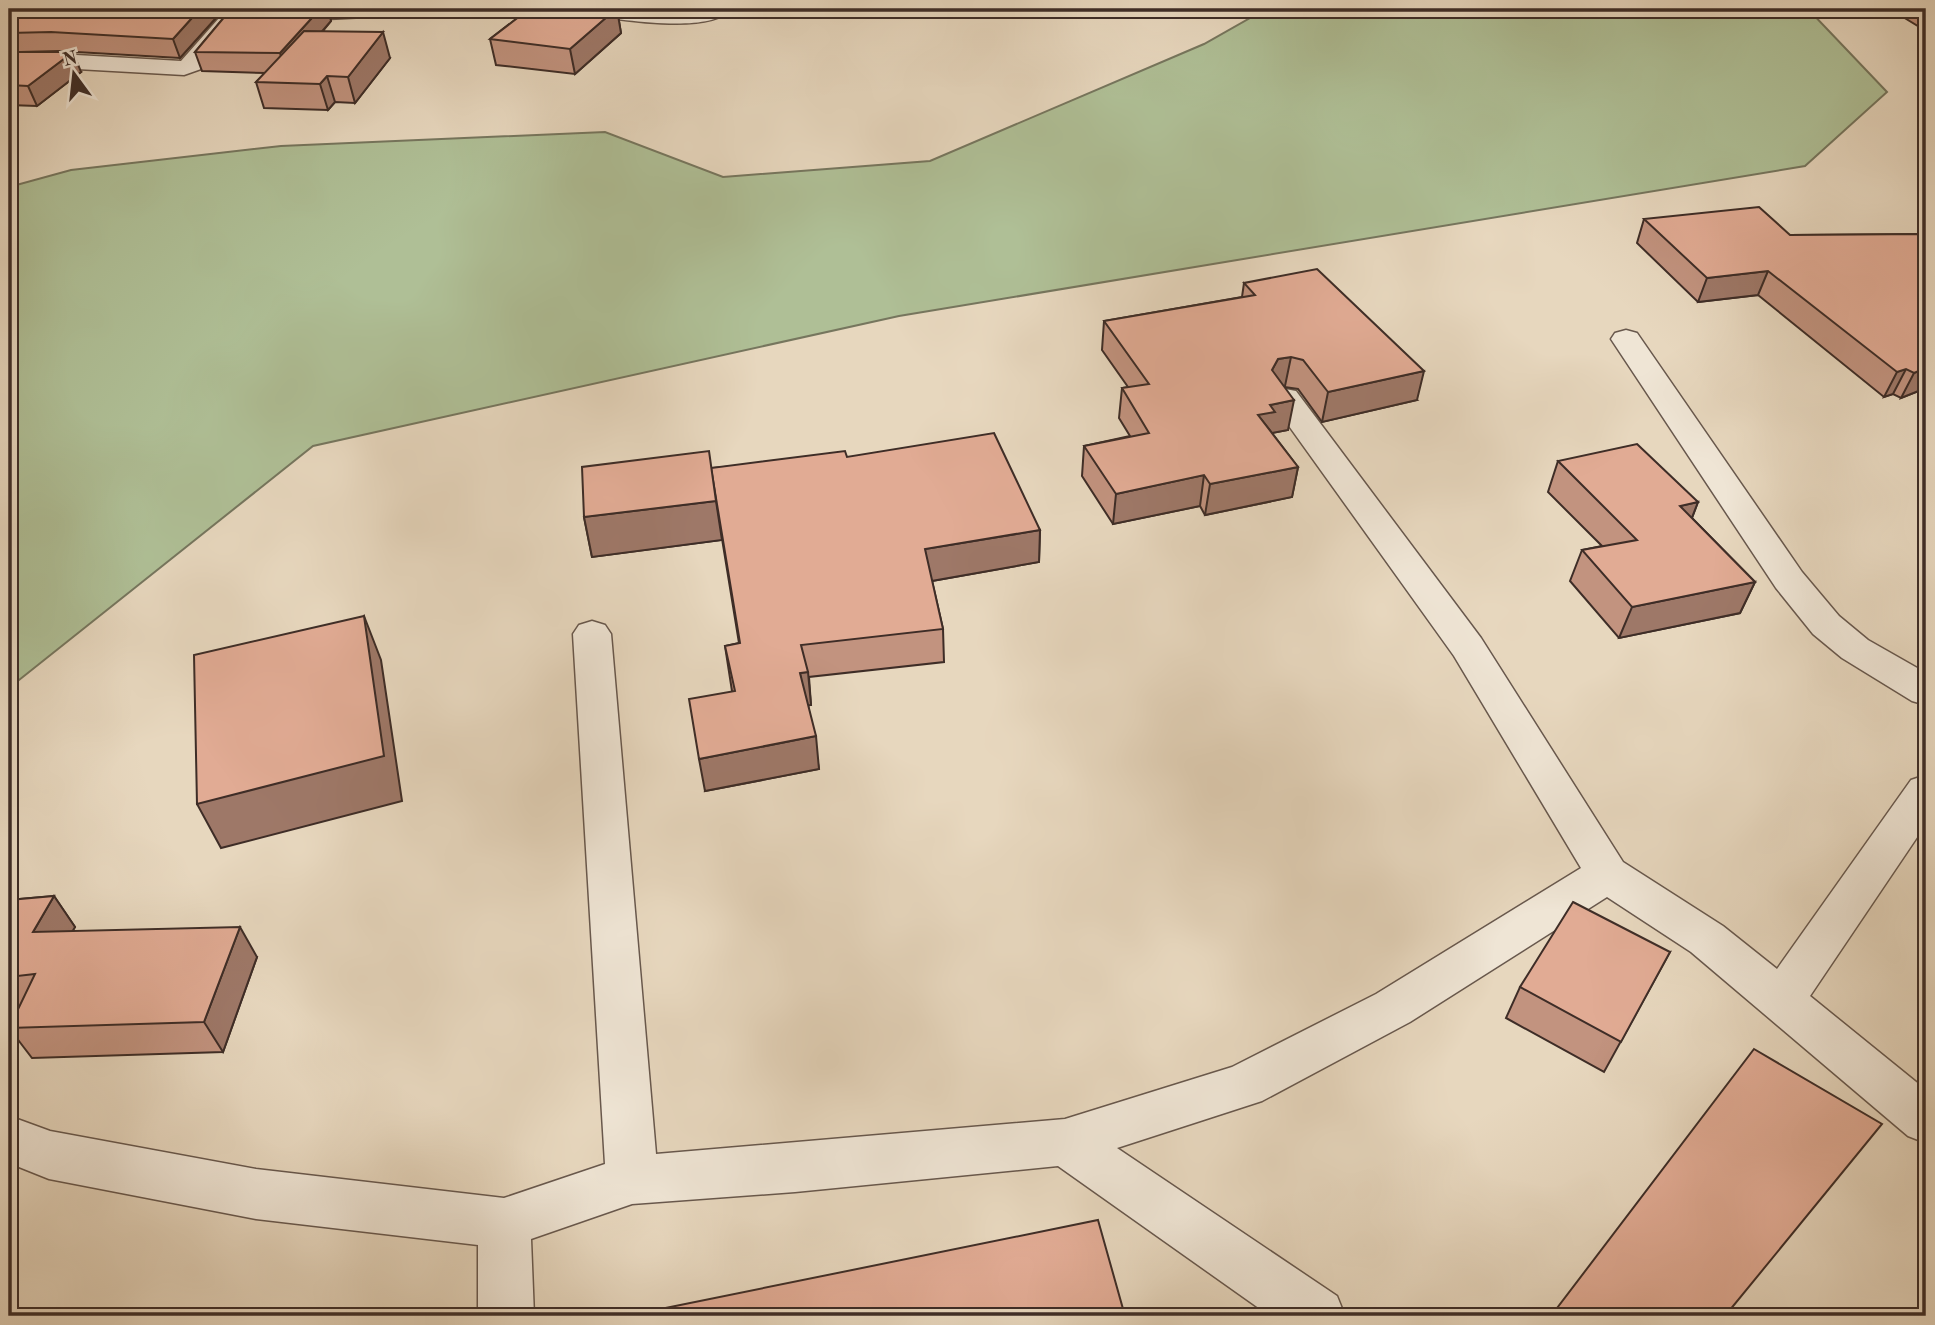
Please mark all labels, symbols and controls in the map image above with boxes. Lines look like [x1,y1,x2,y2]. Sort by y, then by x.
north arrow [38,38,108,108]
text: N [61,49,80,71]

